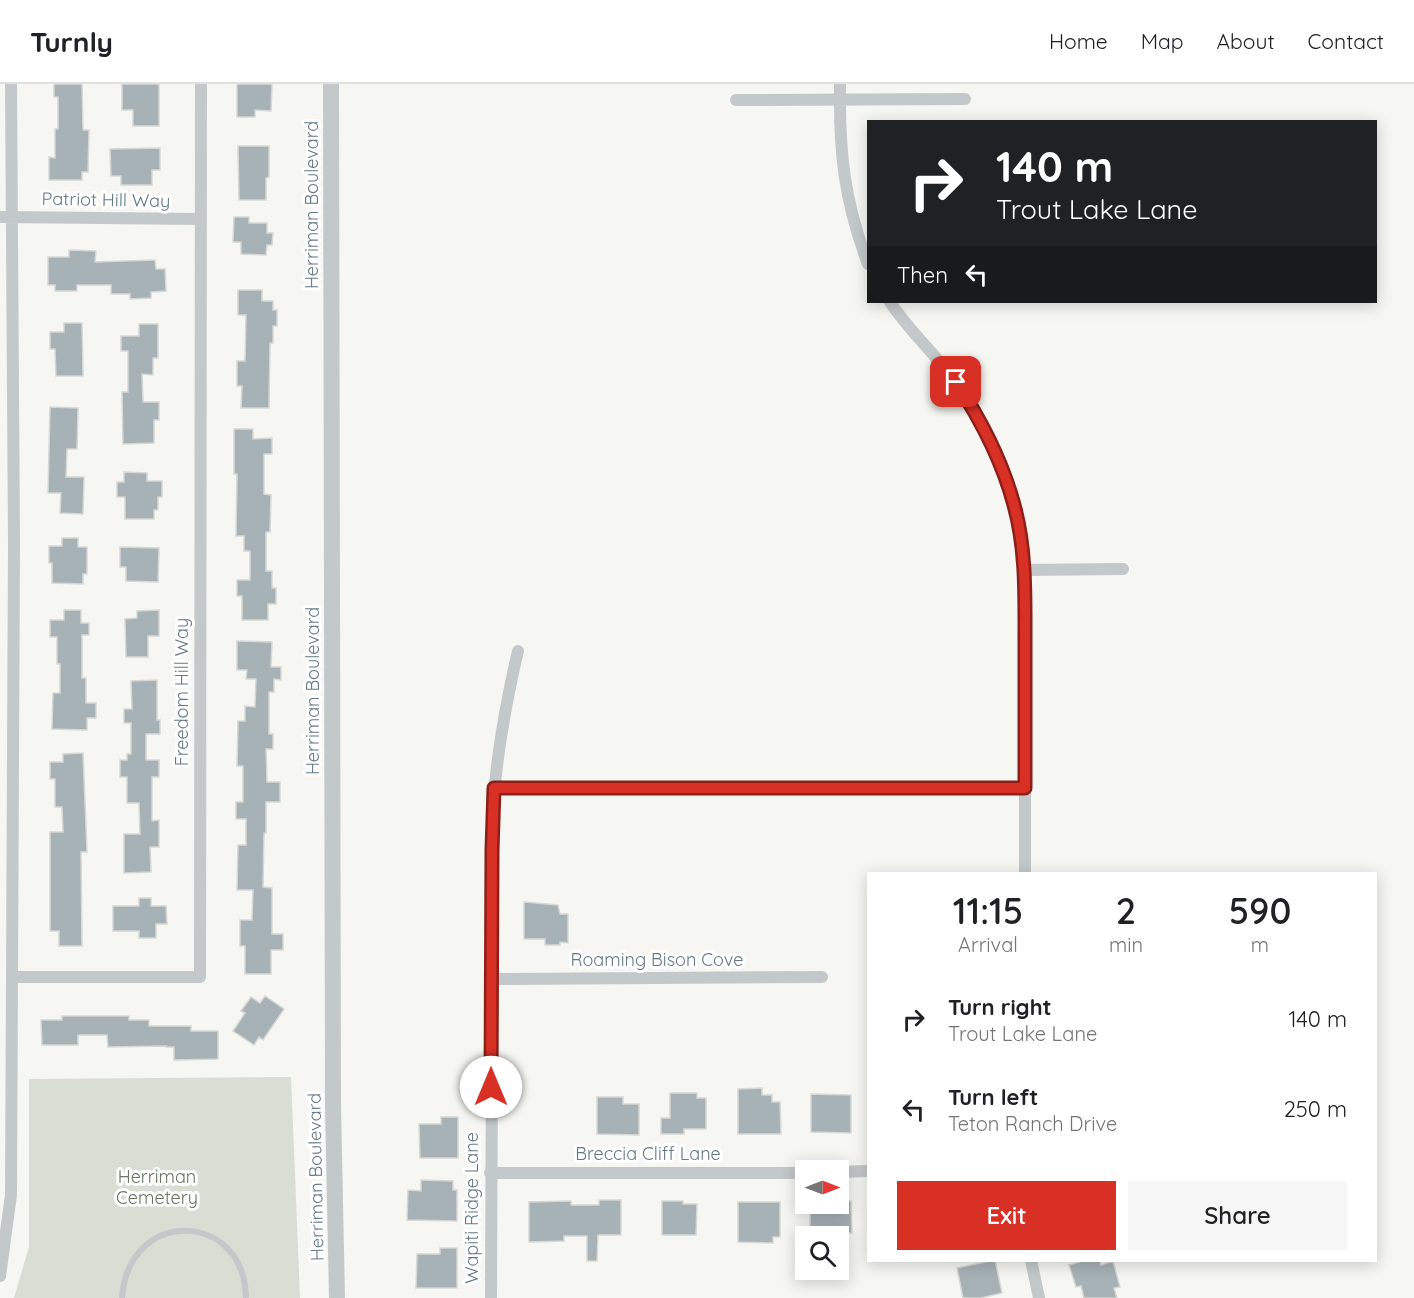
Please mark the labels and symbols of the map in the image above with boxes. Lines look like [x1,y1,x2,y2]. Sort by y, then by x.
street label: Herriman Boulevard [300,121,323,289]
street label: Patriot Hill Way [41,187,171,212]
pin [930,356,981,407]
street label: Herriman Boulevard [301,607,324,775]
street label: Freedom Hill Way [170,618,193,766]
street label: Roaming Bison Cove [571,948,743,971]
position arrow [459,1055,523,1119]
street label: Herriman Boulevard [303,1093,328,1261]
street label: Wapiti Ridge Lane [460,1132,483,1284]
street label: Breccia Cliff Lane [575,1142,721,1165]
north arrow [795,1160,849,1214]
park label: Herriman Cemetery [116,1165,198,1209]

